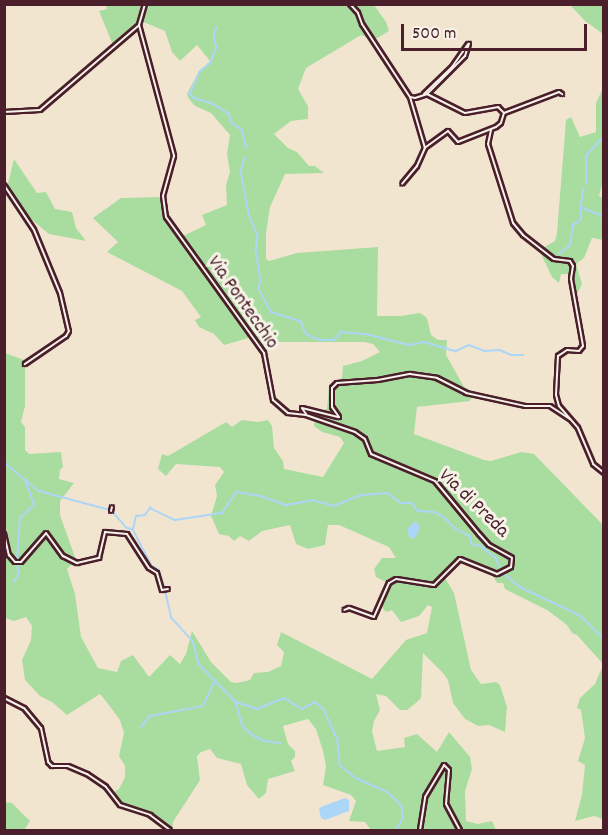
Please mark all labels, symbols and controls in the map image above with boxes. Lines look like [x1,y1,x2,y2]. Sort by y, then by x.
scale bar [404,12,590,50]
text: 500 m [412,22,456,47]
street label: Via Pontecchio [201,252,283,354]
street label: Via di Preda [433,464,513,544]

